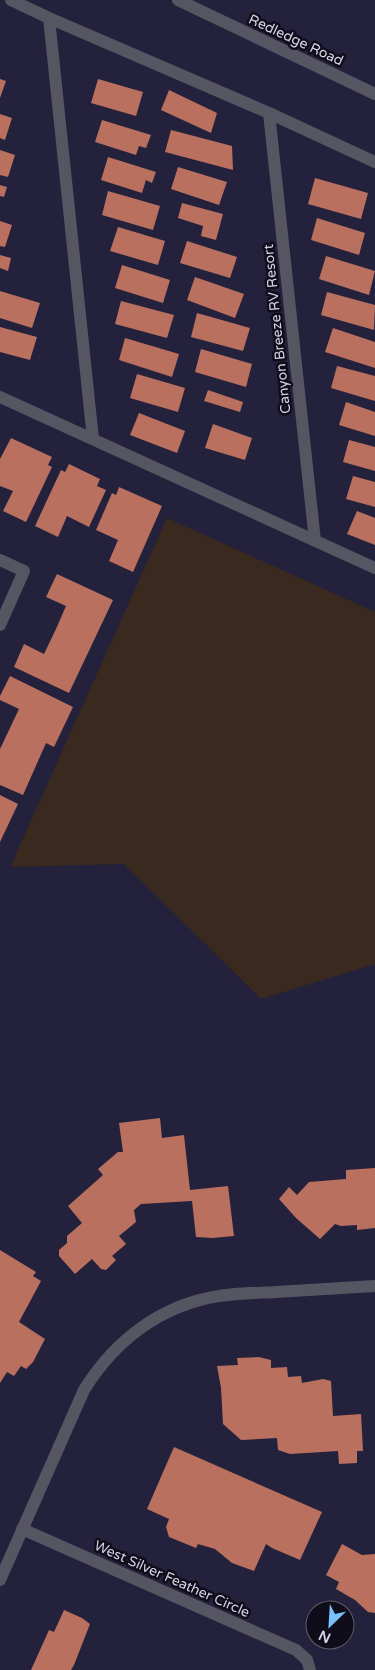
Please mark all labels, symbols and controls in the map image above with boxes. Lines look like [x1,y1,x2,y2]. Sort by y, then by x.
street label: Redledge Road [246,11,346,69]
street label: Canyon Breeze RV Resort [260,243,294,415]
street label: West Silver Feather Circle [92,1537,252,1621]
north arrow [305,1600,355,1650]
text: N [316,1626,333,1646]

